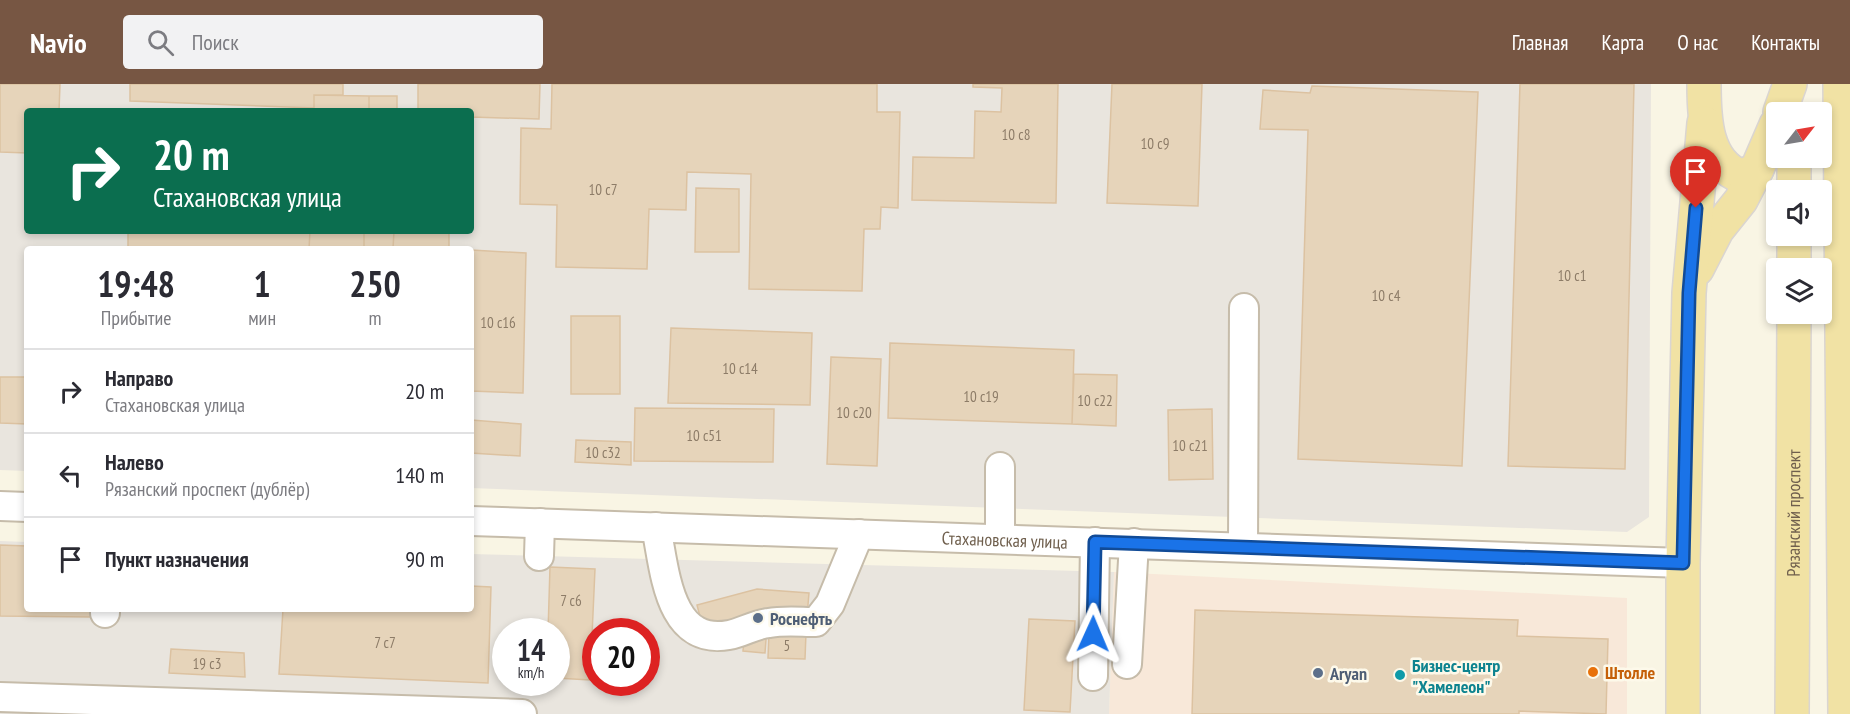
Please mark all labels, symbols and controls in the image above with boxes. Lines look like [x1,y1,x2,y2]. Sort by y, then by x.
search box [123,15,543,69]
text: Navio [30,24,87,61]
icon: search [144,26,177,59]
text: Поиск [192,28,239,56]
text: Главная [1512,29,1568,56]
text: Карта [1601,29,1644,56]
text: О нас [1677,29,1718,56]
text: Контакты [1751,29,1820,56]
north arrow [1766,102,1832,168]
map controls [1766,102,1832,324]
house number: 10 с8 [1002,125,1030,144]
text: 20 m [153,127,230,182]
icon: right [54,132,132,210]
house number: 10 с9 [1141,134,1169,153]
pin [1670,146,1721,208]
icon: arrive [1679,155,1712,188]
text: Стахановская улица [153,180,342,214]
house number: 10 с7 [589,180,617,199]
button: sound [1766,180,1832,246]
button: layers [1766,258,1832,324]
text: 19:48 [97,260,175,307]
text: 1 [254,260,271,307]
text: 250 [349,260,401,307]
house number: 10 с1 [1558,266,1586,285]
house number: 10 с4 [1372,286,1401,305]
text: Прибытие [101,305,172,331]
text: мин [248,305,276,331]
text: m [369,305,382,331]
house number: 10 с16 [480,313,516,332]
house number: 10 с14 [722,359,758,378]
text: Направо [105,364,173,392]
icon: right [54,375,87,408]
text: 20 m [405,377,444,405]
house number: 10 с19 [963,387,999,406]
house number: 10 с22 [1077,391,1113,410]
text: Стахановская улица [105,392,245,418]
house number: 10 с20 [836,403,872,422]
house number: 10 с51 [686,426,722,445]
house number: 10 с21 [1172,436,1208,455]
house number: 10 с32 [585,443,621,462]
text: Налево [105,448,164,476]
street label: Рязанский проспект [1781,449,1805,577]
icon: left [54,459,87,492]
text: 140 m [395,461,444,489]
text: Рязанский проспект (дублёр) [105,476,309,502]
street label: Стахановская улица [941,526,1068,553]
icon: arrive [54,543,87,576]
text: Пункт назначения [105,545,249,573]
text: 90 m [405,545,444,573]
house number: 7 с6 [560,591,582,610]
position arrow [1061,602,1125,666]
place label: Роснефть [770,607,833,630]
marker: Роснефть [751,611,765,625]
speed limit sign: 20 [582,618,660,696]
text: 14 [517,630,545,669]
house number: 7 с7 [374,633,396,652]
house number: 5 [784,636,790,655]
house number: 19 с3 [193,654,221,673]
place label: Бизнес-центр "Хамелеон" [1412,654,1500,698]
place label: Штолле [1605,661,1655,684]
place label: Aryan [1329,662,1367,685]
text: km/h [518,663,544,682]
marker: Штолле [1586,665,1600,679]
marker: Aryan [1311,666,1325,680]
marker: Бизнес-центр "Хамелеон" [1393,668,1407,682]

